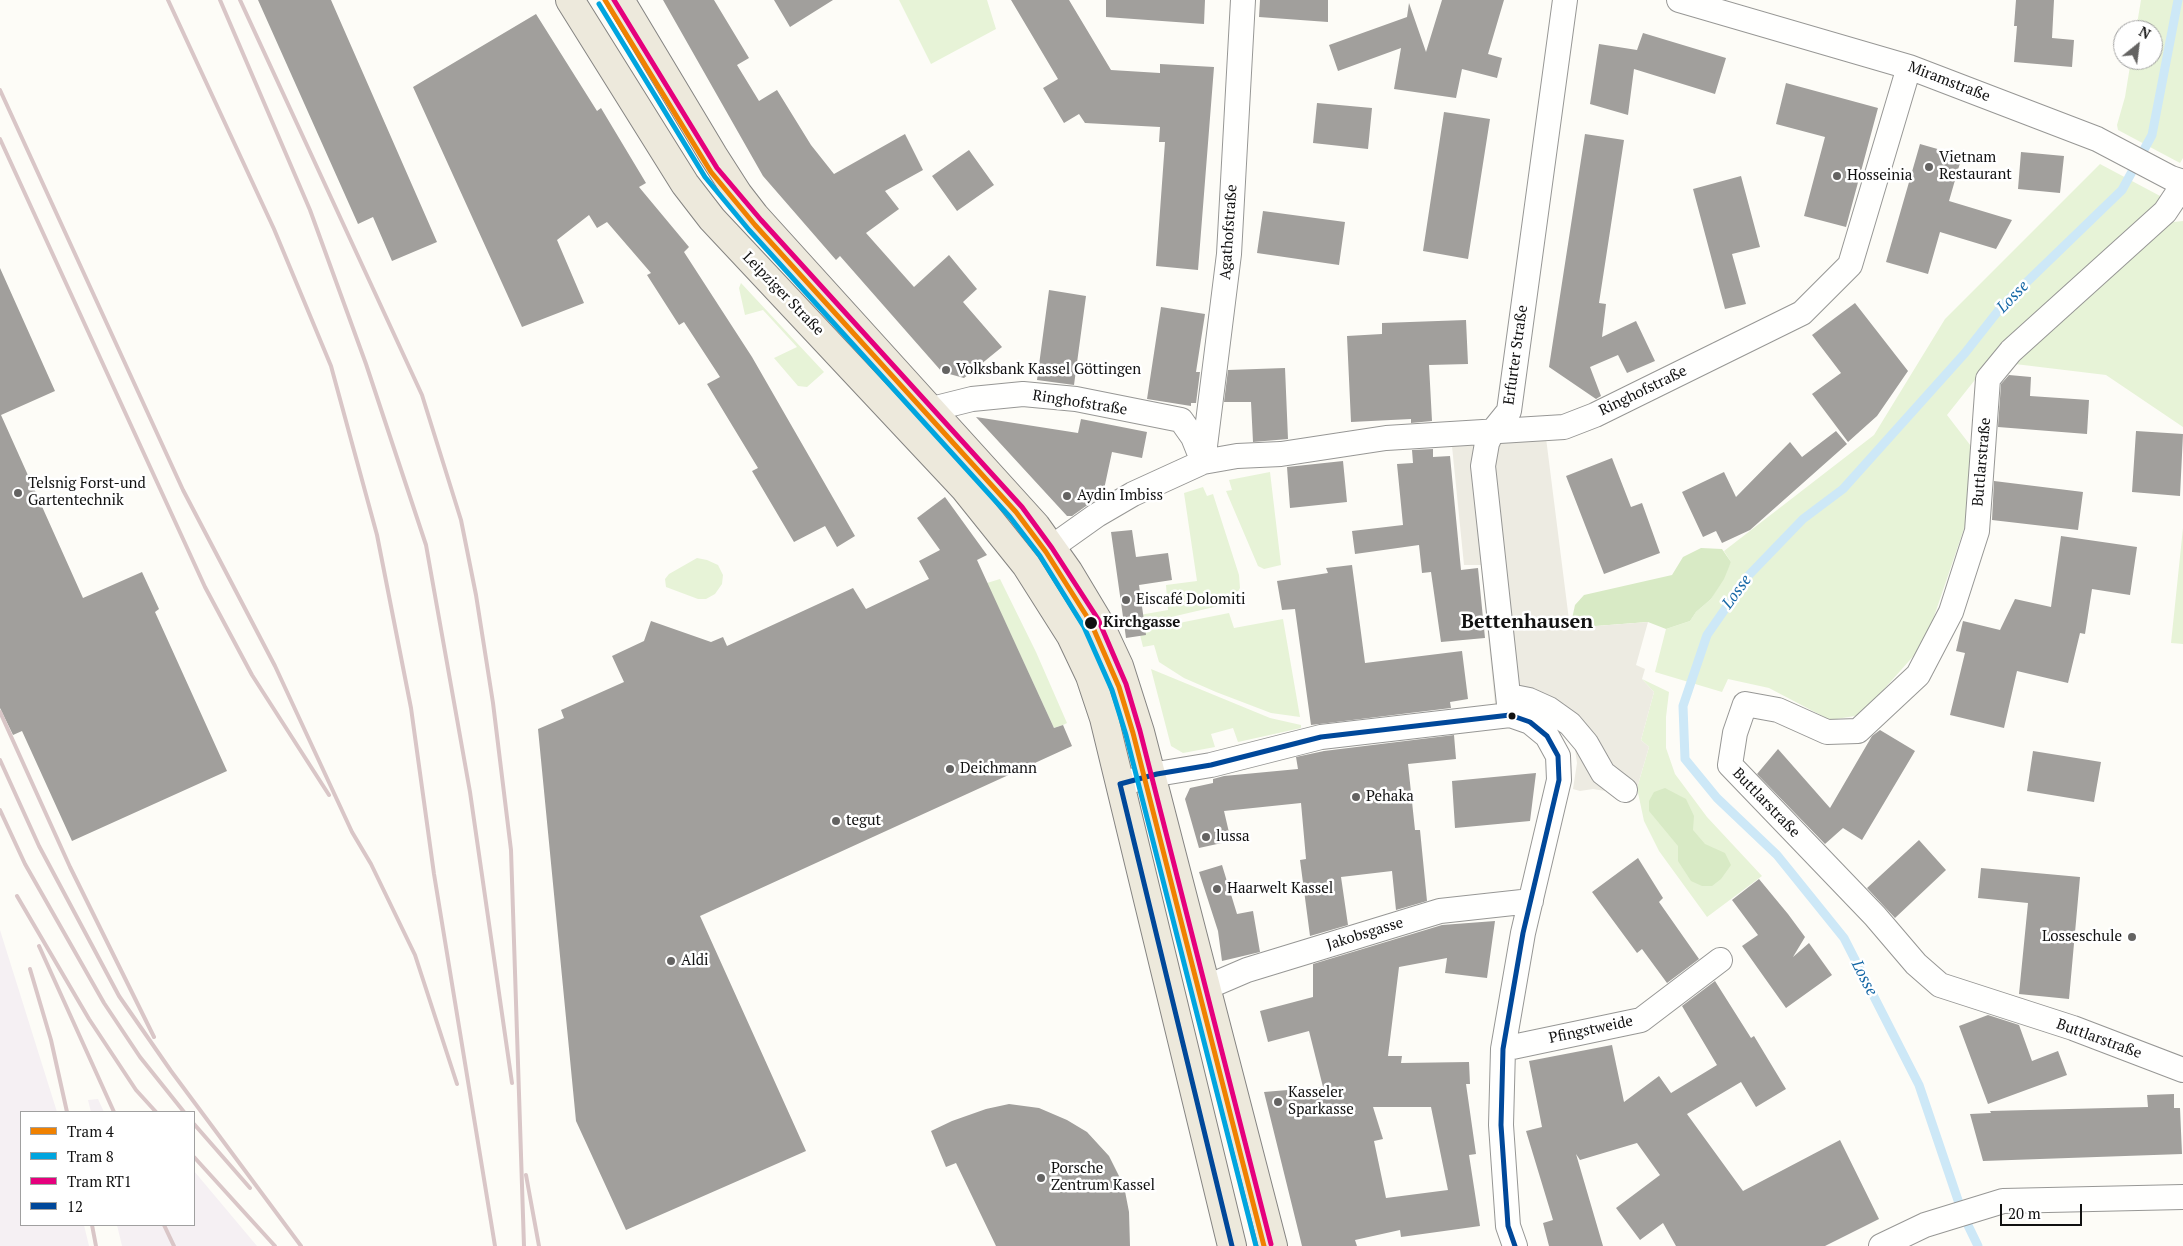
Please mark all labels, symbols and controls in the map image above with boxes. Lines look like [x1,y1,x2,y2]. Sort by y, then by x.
north arrow [2113,20,2163,70]
text: N [2136,21,2154,43]
street label: Miramstraße [1905,58,1993,106]
place label: Vietnam Restaurant [1939,149,2012,184]
marker: Vietnam Restaurant [1923,161,1935,173]
place label: Hosseinia [1847,167,1912,185]
marker: Hosseinia [1831,170,1843,182]
street label: Agathofstraße [1217,184,1241,280]
street label: Leipziger Straße [739,248,827,340]
water label: Losse [1993,277,2033,317]
street label: Erfurter Straße [1500,304,1532,406]
place label: Volksbank Kassel Göttingen [956,361,1141,379]
street label: Ringhofstraße [1596,362,1690,420]
marker: Volksbank Kassel Göttingen [940,364,952,376]
street label: Ringhofstraße [1031,387,1129,419]
street label: Buttlarstraße [1969,417,1995,507]
place label: Telsnig Forst-und Gartentechnik [28,475,146,510]
marker: Telsnig Forst-und Gartentechnik [12,487,24,499]
place label: Aydin Imbiss [1077,487,1163,505]
marker: Aydin Imbiss [1061,490,1073,502]
water label: Losse [1718,571,1756,613]
place label: Eiscafé Dolomiti [1136,591,1246,609]
marker: Eiscafé Dolomiti [1120,594,1132,606]
district label: Bettenhausen [1461,610,1593,634]
place label: Kirchgasse [1103,614,1180,632]
marker: Kirchgasse [1083,615,1099,631]
unlabelled marker [1507,711,1517,721]
place label: Deichmann [960,760,1037,778]
marker: Deichmann [944,763,956,775]
street label: Buttlarstraße [1729,765,1803,841]
place label: Pehaka [1366,788,1414,806]
marker: Pehaka [1350,791,1362,803]
place label: tegut [846,812,881,830]
marker: tegut [830,815,842,827]
place label: lussa [1216,828,1250,846]
marker: lussa [1200,831,1212,843]
place label: Haarwelt Kassel [1227,880,1333,898]
marker: Haarwelt Kassel [1211,883,1223,895]
street label: Jakobsgasse [1324,914,1406,954]
place label: Losseschule [2042,928,2122,946]
marker: Losseschule [2126,931,2138,943]
place label: Aldi [681,952,709,970]
marker: Aldi [665,955,677,967]
water label: Losse [1847,957,1881,999]
street label: Pfingstweide [1547,1012,1635,1048]
street label: Buttlarstraße [2054,1015,2144,1063]
place label: Kasseler Sparkasse [1288,1084,1354,1119]
marker: Kasseler Sparkasse [1272,1096,1284,1108]
legend [20,1111,195,1226]
text: Tram 4 [67,1121,114,1141]
text: Tram 8 [67,1146,114,1166]
place label: Porsche Zentrum Kassel [1051,1160,1155,1195]
text: Tram RT1 [67,1171,132,1191]
marker: Porsche Zentrum Kassel [1035,1172,1047,1184]
scale bar [2003,1194,2086,1226]
text: 12 [67,1196,83,1216]
text: 20 m [2008,1203,2041,1223]

